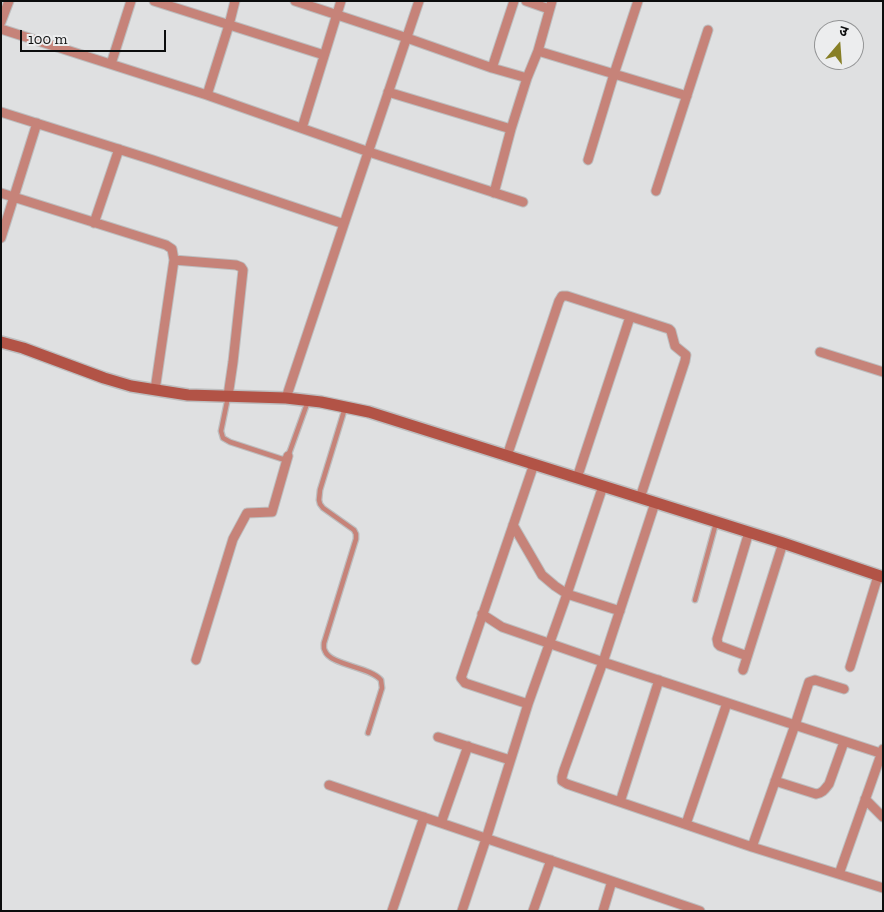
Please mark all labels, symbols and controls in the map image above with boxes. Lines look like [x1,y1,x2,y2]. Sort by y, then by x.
scale bar [22,20,169,52]
north arrow [814,20,864,70]
text: उ [837,22,850,41]
text: 100 m [28,30,67,48]

